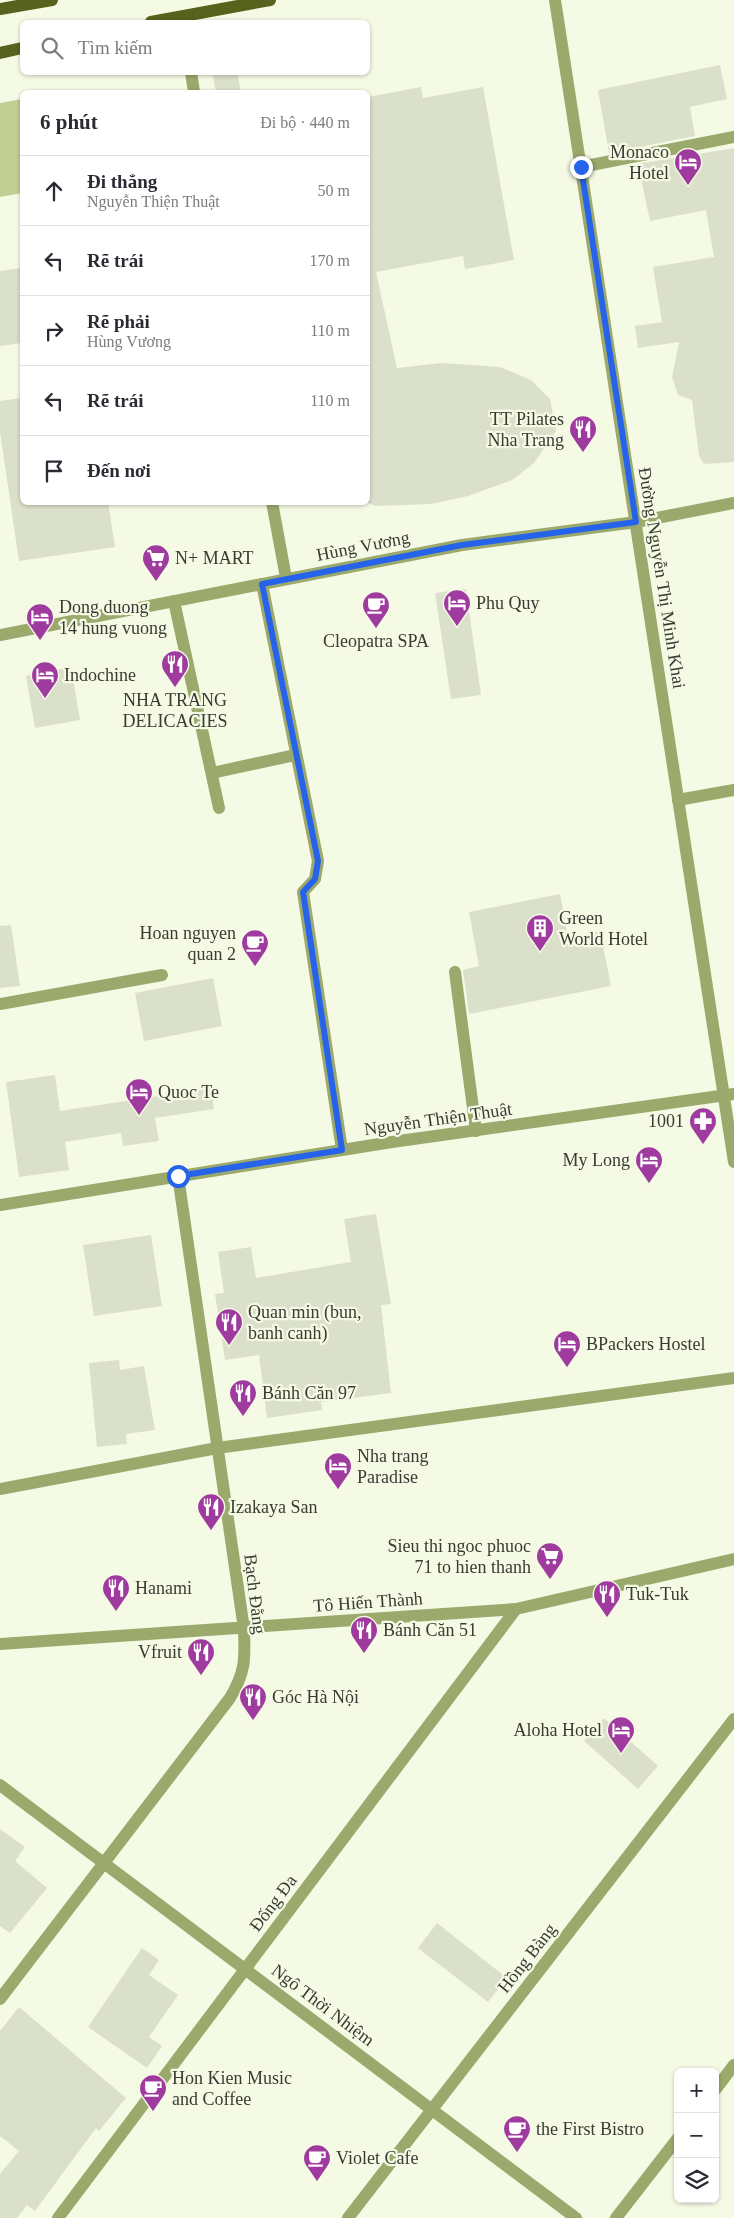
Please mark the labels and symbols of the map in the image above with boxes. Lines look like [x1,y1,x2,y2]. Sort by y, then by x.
place label: Monaco Hotel [610,142,669,183]
hotel icon: Monaco Hotel [673,147,703,186]
route end [570,156,593,179]
place label: TT Pilates Nha Trang [487,409,564,450]
restaurant icon: TT Pilates Nha Trang [568,414,598,453]
street label: Đường Nguyễn Thị Minh Khai [635,466,689,690]
street label: Hùng Vương [315,527,411,565]
supermarket icon: N+ MART [141,543,171,582]
place label: N+ MART [175,548,254,568]
hotel icon: Phu Quy [442,588,472,627]
cafe icon: Cleopatra SPA [361,590,391,629]
place label: Phu Quy [476,593,540,613]
place label: Dong duong 14 hung vuong [59,597,167,638]
hotel icon: Dong duong 14 hung vuong [25,602,55,641]
place label: Cleopatra SPA [323,631,429,651]
restaurant icon: NHA TRANG DELICACIES [160,649,190,688]
hotel icon: Indochine [30,660,60,699]
place label: Indochine [64,665,136,685]
place label: NHA TRANG DELICACIES [123,690,228,731]
place label: Green World Hotel [559,908,648,949]
building icon: Green World Hotel [525,913,555,952]
place label: Hoan nguyen quan 2 [140,923,236,964]
cafe icon: Hoan nguyen quan 2 [240,928,270,967]
hotel icon: Quoc Te [124,1077,154,1116]
place label: Quoc Te [158,1082,219,1102]
street label: Nguyễn Thiện Thuật [363,1099,513,1139]
pharmacy icon: 1001 [688,1106,718,1145]
place label: 1001 [648,1111,684,1131]
hotel icon: My Long [634,1145,664,1184]
place label: My Long [563,1150,630,1170]
route start [167,1165,190,1188]
place label: Quan min (bun, banh canh) [248,1302,361,1344]
restaurant icon: Quan min (bun, banh canh) [214,1307,244,1346]
hotel icon: BPackers Hostel [552,1329,582,1368]
place label: BPackers Hostel [586,1334,705,1354]
restaurant icon: Bánh Căn 97 [228,1378,258,1417]
place label: Bánh Căn 97 [262,1383,356,1403]
place label: Nha trang Paradise [357,1446,428,1487]
hotel icon: Nha trang Paradise [323,1451,353,1490]
restaurant icon: Izakaya San [196,1492,226,1531]
place label: Izakaya San [230,1497,317,1517]
place label: Sieu thi ngoc phuoc 71 to hien thanh [388,1536,531,1577]
supermarket icon: Sieu thi ngoc phuoc 71 to hien thanh [535,1541,565,1580]
street label: Bạch Đằng [240,1553,270,1635]
restaurant icon: Hanami [101,1573,131,1612]
place label: Hanami [135,1578,192,1598]
restaurant icon: Tuk-Tuk [592,1579,622,1618]
place label: Tuk-Tuk [626,1584,689,1604]
street label: Tô Hiến Thành [313,1588,423,1616]
restaurant icon: Bánh Căn 51 [349,1615,379,1654]
place label: Bánh Căn 51 [383,1620,477,1640]
restaurant icon: Vfruit [186,1637,216,1676]
place label: Vfruit [138,1642,182,1662]
restaurant icon: Góc Hà Nội [238,1682,268,1721]
place label: Góc Hà Nội [272,1687,359,1707]
hotel icon: Aloha Hotel [606,1715,636,1754]
place label: Aloha Hotel [514,1720,602,1740]
street label: Đống Đa [245,1871,301,1935]
street label: Hồng Bàng [494,1919,560,1997]
street label: Ngô Thời Nhiệm [268,1960,378,2050]
place label: Hon Kien Music and Coffee [172,2068,292,2109]
cafe icon: Hon Kien Music and Coffee [138,2073,168,2112]
cafe icon: the First Bistro [502,2114,532,2153]
place label: the First Bistro [536,2119,644,2139]
cafe icon: Violet Cafe [302,2143,332,2182]
place label: Violet Cafe [336,2148,418,2168]

